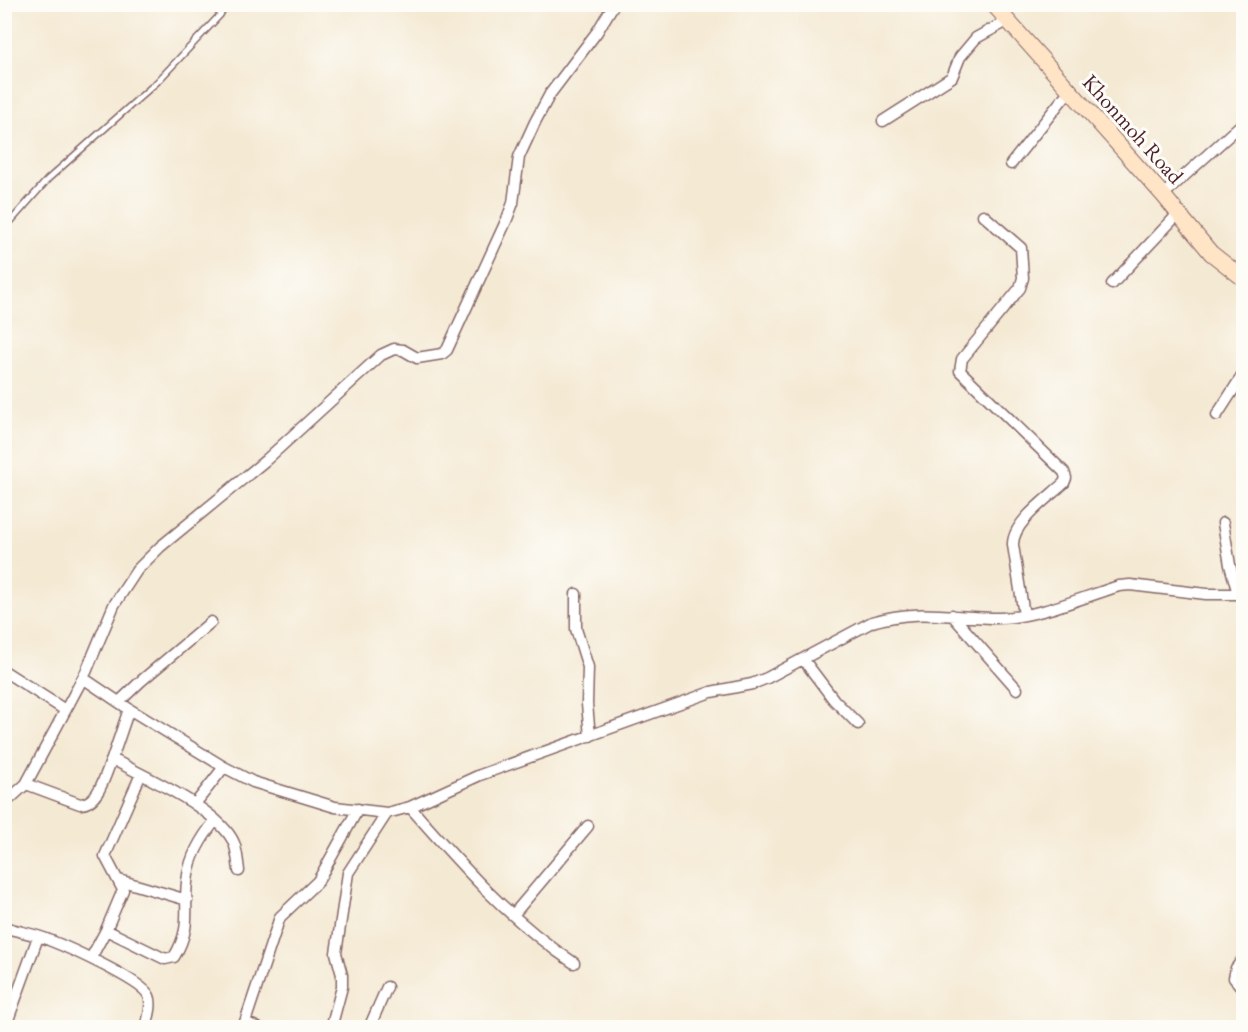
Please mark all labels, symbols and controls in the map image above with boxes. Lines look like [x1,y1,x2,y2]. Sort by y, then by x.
street label: Khonmoh Road [1076,68,1191,191]

